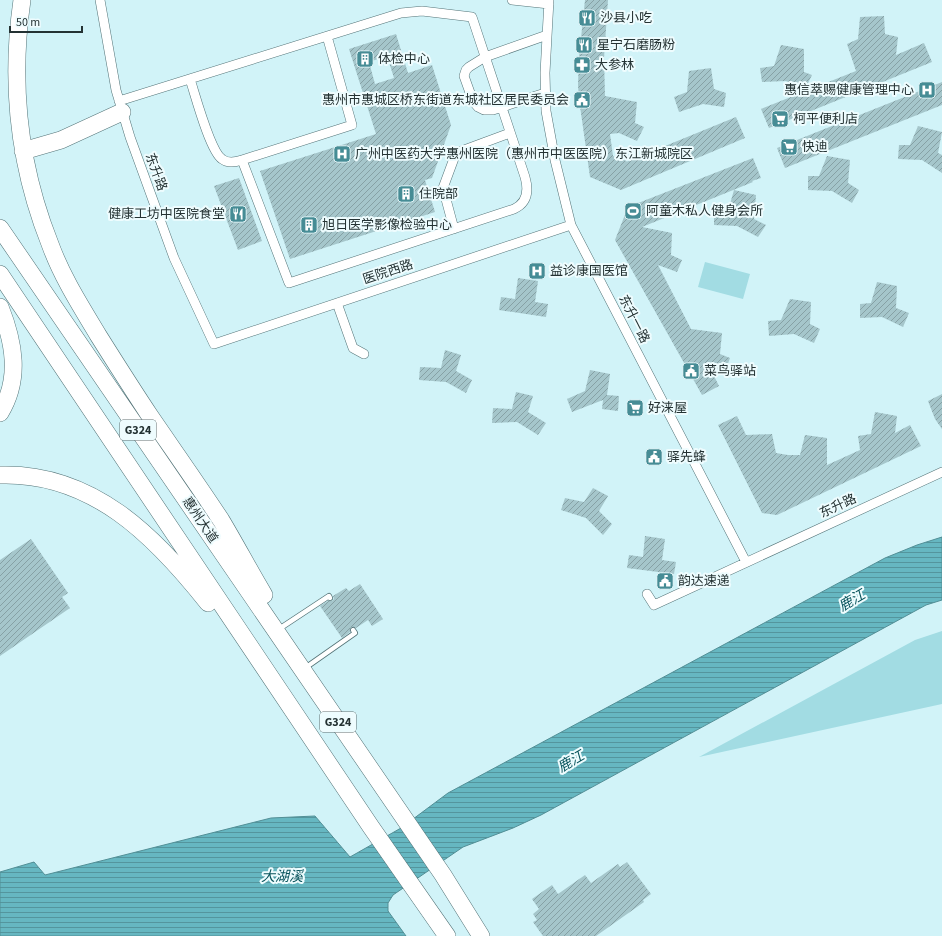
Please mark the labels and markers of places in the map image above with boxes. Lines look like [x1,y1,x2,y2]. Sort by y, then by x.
restaurant icon: 沙县小吃 [577,8,597,28]
place label: 沙县小吃 [600,9,652,27]
restaurant icon: 星宁石磨肠粉 [574,35,594,55]
place label: 星宁石磨肠粉 [597,36,675,54]
building icon: 体检中心 [355,49,375,69]
place label: 体检中心 [378,50,430,68]
pharmacy icon: 大参林 [572,55,592,75]
place label: 大参林 [595,56,634,74]
hospital icon: 惠信萃赐健康管理中心 [917,80,937,100]
place label: 惠信萃赐健康管理中心 [784,81,914,99]
public building icon: 惠州市惠城区桥东街道东城社区居民委员会 [572,90,592,110]
place label: 惠州市惠城区桥东街道东城社区居民委员会 [322,91,569,109]
supermarket icon: 柯平便利店 [770,109,790,129]
place label: 柯平便利店 [793,110,858,128]
supermarket icon: 快迪 [779,137,799,157]
place label: 快迪 [802,138,828,156]
hospital icon: 广州中医药大学惠州医院（惠州市中医医院）东江新城院区 [332,144,352,164]
place label: 广州中医药大学惠州医院（惠州市中医医院）东江新城院区 [355,145,693,163]
building icon: 住院部 [396,184,416,204]
place label: 住院部 [419,185,458,203]
sports icon: 阿童木私人健身会所 [623,201,643,221]
place label: 阿童木私人健身会所 [646,202,763,220]
restaurant icon: 健康工坊中医院食堂 [228,204,248,224]
place label: 健康工坊中医院食堂 [108,205,225,223]
building icon: 旭日医学影像检验中心 [299,215,319,235]
place label: 旭日医学影像检验中心 [322,216,452,234]
hospital icon: 益诊康国医馆 [527,261,547,281]
place label: 益诊康国医馆 [550,262,628,280]
public building icon: 菜鸟驿站 [681,361,701,381]
place label: 菜鸟驿站 [704,362,756,380]
supermarket icon: 好涞屋 [625,398,645,418]
place label: 好涞屋 [648,399,687,417]
public building icon: 驿先蜂 [644,447,664,467]
place label: 驿先蜂 [667,448,706,466]
public building icon: 韵达速递 [655,571,675,591]
place label: 韵达速递 [678,572,730,590]

